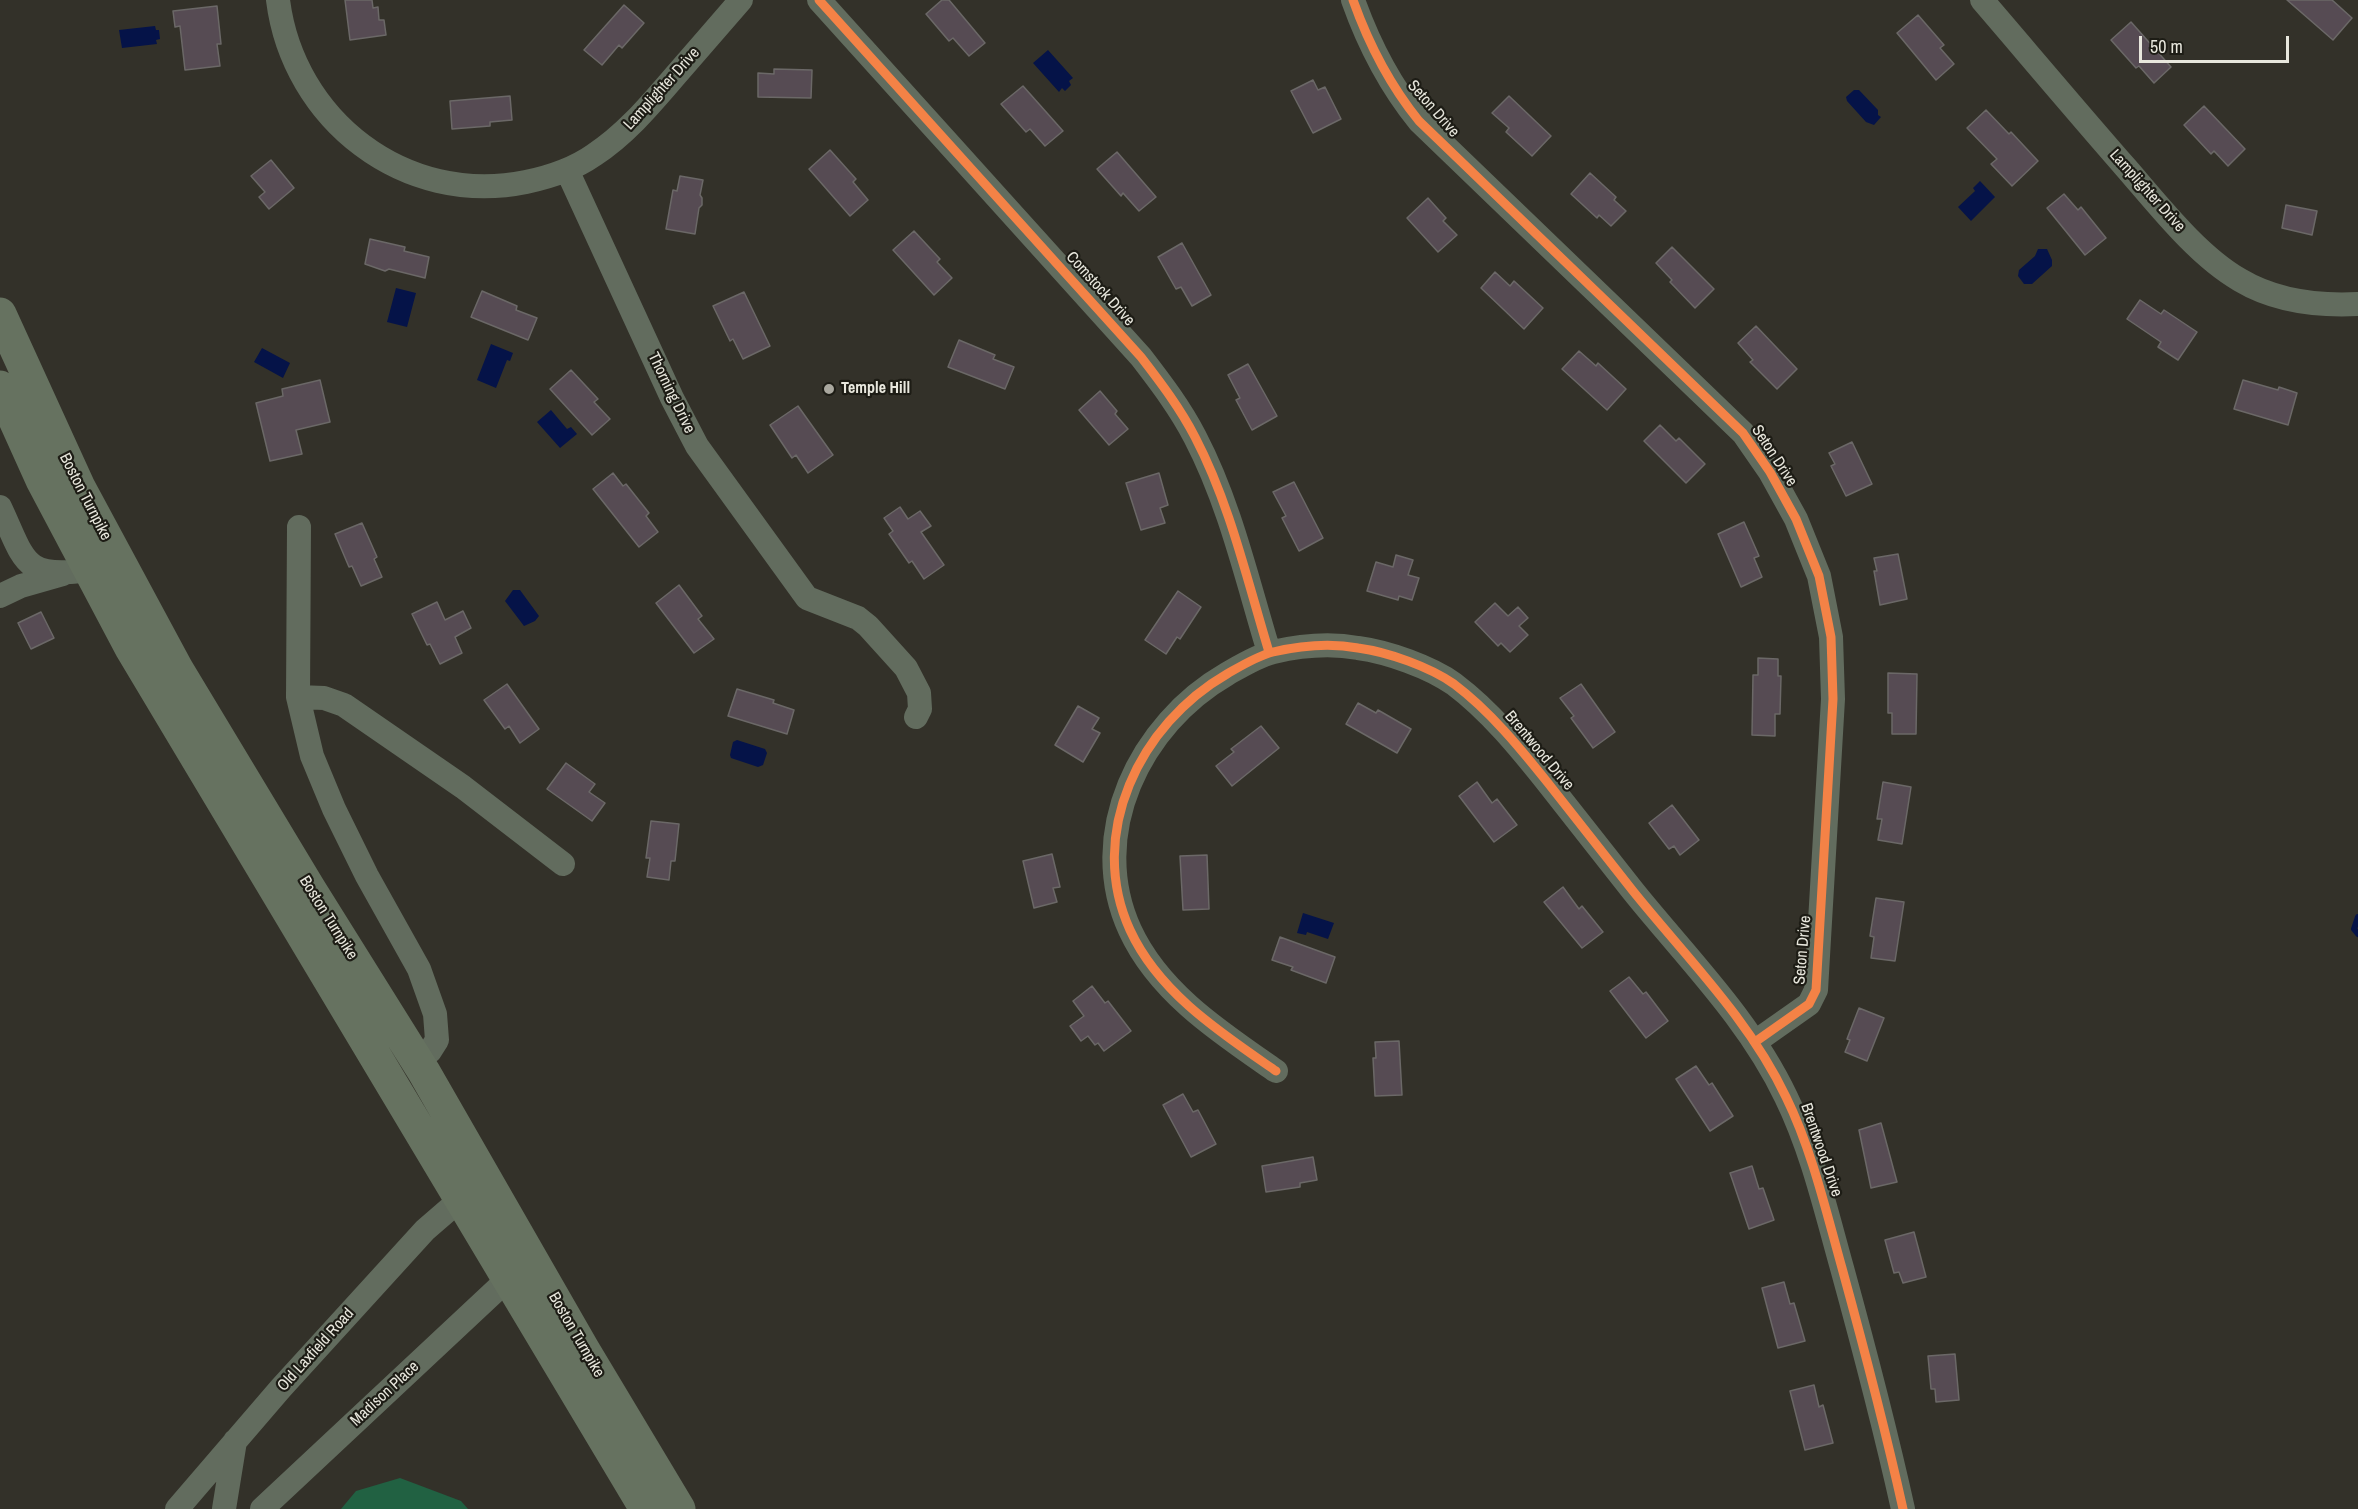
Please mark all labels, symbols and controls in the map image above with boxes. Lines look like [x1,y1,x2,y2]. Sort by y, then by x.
scale bar [2142,24,2292,62]
text: 50 m [2150,34,2183,59]
street label: Lamplighter Drive [620,44,704,134]
street label: Seton Drive [1403,77,1463,141]
street label: Lamplighter Drive [2105,146,2189,236]
street label: Comstock Drive [1062,248,1138,330]
street label: Thorning Drive [643,349,699,437]
place label: Temple Hill [841,379,910,399]
marker: Temple Hill [822,382,836,396]
street label: Seton Drive [1747,422,1801,490]
street label: Boston Turnpike [55,450,115,544]
street label: Brentwood Drive [1500,707,1578,795]
street label: Boston Turnpike [295,873,361,963]
street label: Seton Drive [1790,915,1816,985]
street label: Brentwood Drive [1796,1101,1846,1199]
street label: Boston Turnpike [544,1289,608,1381]
street label: Old Laxfield Road [274,1305,358,1395]
street label: Madison Place [347,1357,423,1431]

